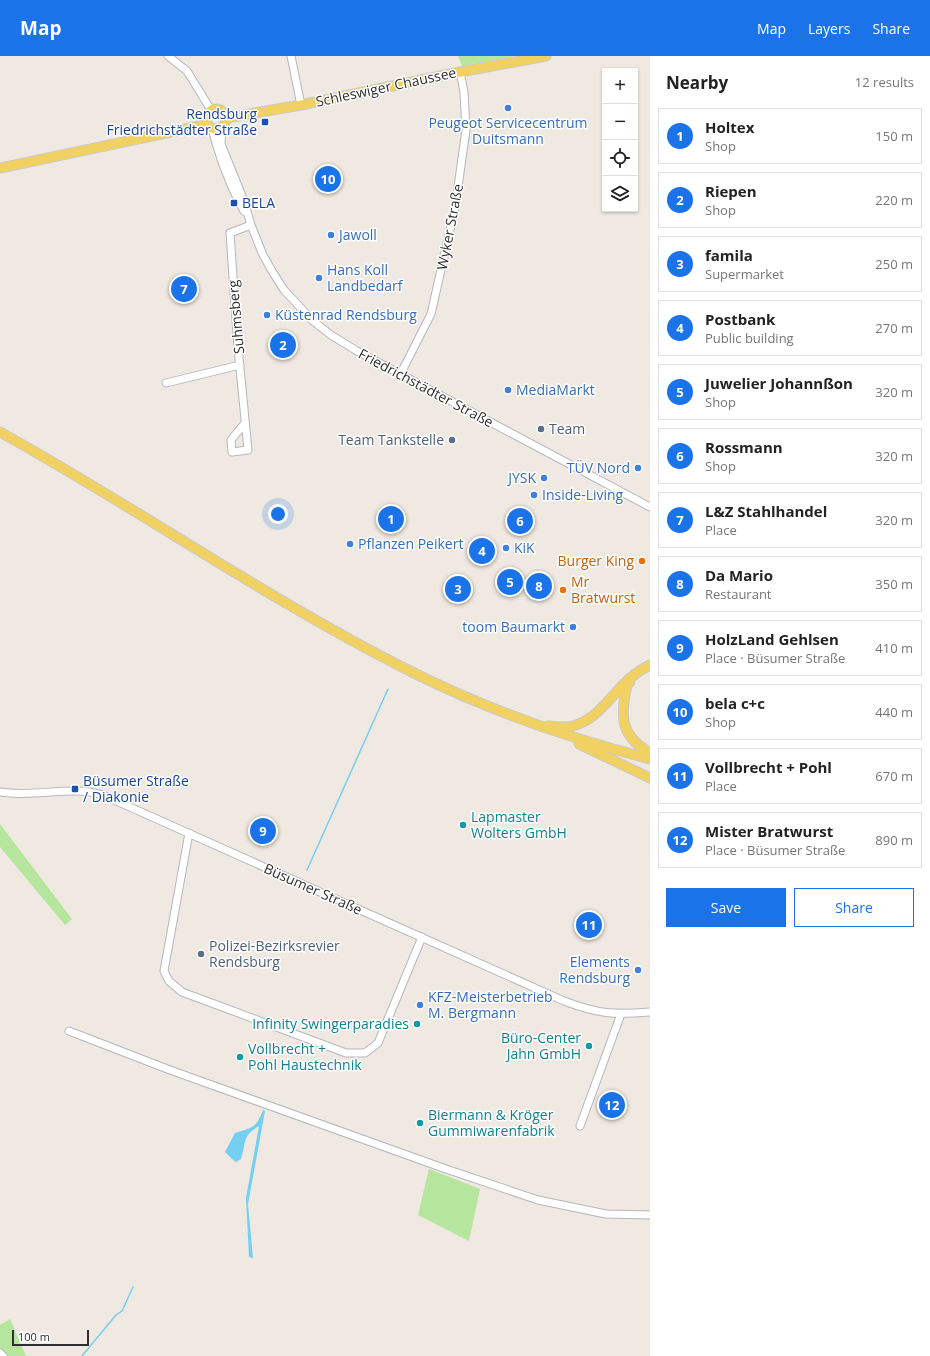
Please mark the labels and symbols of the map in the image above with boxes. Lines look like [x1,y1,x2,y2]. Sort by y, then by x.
street label: Schleswiger Chaussee [314,62,458,111]
marker: Peugeot Servicecentrum Duitsmann [503,103,513,113]
place label: Rendsburg Friedrichstädter Straße [107,104,257,139]
place label: Peugeot Servicecentrum Duitsmann [428,113,588,148]
marker: Rendsburg Friedrichstädter Straße [260,117,270,127]
pin: 10 [315,164,341,194]
street label: Wyker Straße [432,182,467,272]
place label: BELA [242,193,275,212]
marker: BELA [229,198,239,208]
place label: Jawoll [337,225,377,244]
marker: Jawoll [326,230,336,240]
place label: Hans Koll Landbedarf [327,260,404,295]
marker: Hans Koll Landbedarf [314,273,324,283]
pin: 7 [171,274,197,304]
street label: Suhmsberg [223,279,248,355]
place label: Küstenrad Rendsburg [275,305,417,324]
marker: Küstenrad Rendsburg [262,310,272,320]
pin: 2 [270,330,296,360]
street label: Friedrichstädter Straße [355,344,497,431]
place label: MediaMarkt [516,380,595,399]
marker: MediaMarkt [503,385,513,395]
place label: Team [549,419,585,438]
marker: Team [536,424,546,434]
place label: Team Tankstelle [338,430,444,449]
marker: Team Tankstelle [447,435,457,445]
place label: TÜV Nord [567,458,630,477]
marker: TÜV Nord [633,463,643,473]
place label: JYSK [506,468,536,487]
marker: JYSK [539,473,549,483]
place label: Inside-Living [542,485,624,504]
marker: Inside-Living [529,490,539,500]
your location [268,504,288,524]
pin: 1 [378,504,404,534]
pin: 6 [507,506,533,536]
place label: Pflanzen Peikert [358,534,463,553]
pin: 4 [469,536,495,566]
place label: KiK [514,538,535,557]
marker: Pflanzen Peikert [345,539,355,549]
marker: KiK [501,543,511,553]
place label: Burger King [558,551,634,570]
marker: Burger King [637,556,647,566]
pin: 5 [497,567,523,597]
pin: 8 [526,571,552,601]
place label: Mr Bratwurst [571,572,635,607]
pin: 3 [445,574,471,604]
marker: Mr Bratwurst [558,585,568,595]
place label: toom Baumarkt [462,617,565,636]
marker: toom Baumarkt [568,622,578,632]
place label: Büsumer Straße / Diakonie [83,771,189,806]
marker: Büsumer Straße / Diakonie [70,784,80,794]
place label: Lapmaster Wolters GmbH [471,807,567,842]
pin: 9 [250,816,276,846]
marker: Lapmaster Wolters GmbH [458,820,468,830]
street label: Büsumer Straße [261,858,366,919]
pin: 11 [576,910,602,940]
place label: Polizei-Bezirksrevier Rendsburg [209,936,340,971]
marker: Polizei-Bezirksrevier Rendsburg [196,949,206,959]
place label: Elements Rendsburg [559,952,630,987]
marker: Elements Rendsburg [633,965,643,975]
place label: KFZ-Meisterbetrieb M. Bergmann [428,987,553,1022]
marker: KFZ-Meisterbetrieb M. Bergmann [415,1000,425,1010]
place label: Infinity Swingerparadies [252,1014,409,1033]
marker: Infinity Swingerparadies [412,1019,422,1029]
place label: Büro-Center Jahn GmbH [501,1028,581,1063]
place label: Vollbrecht + Pohl Haustechnik [248,1039,362,1074]
marker: Büro-Center Jahn GmbH [584,1041,594,1051]
marker: Vollbrecht + Pohl Haustechnik [235,1052,245,1062]
pin: 12 [599,1090,625,1120]
place label: Biermann & Kröger Gummiwarenfabrik [428,1105,555,1140]
marker: Biermann & Kröger Gummiwarenfabrik [415,1118,425,1128]
scale bar [12,1328,89,1347]

